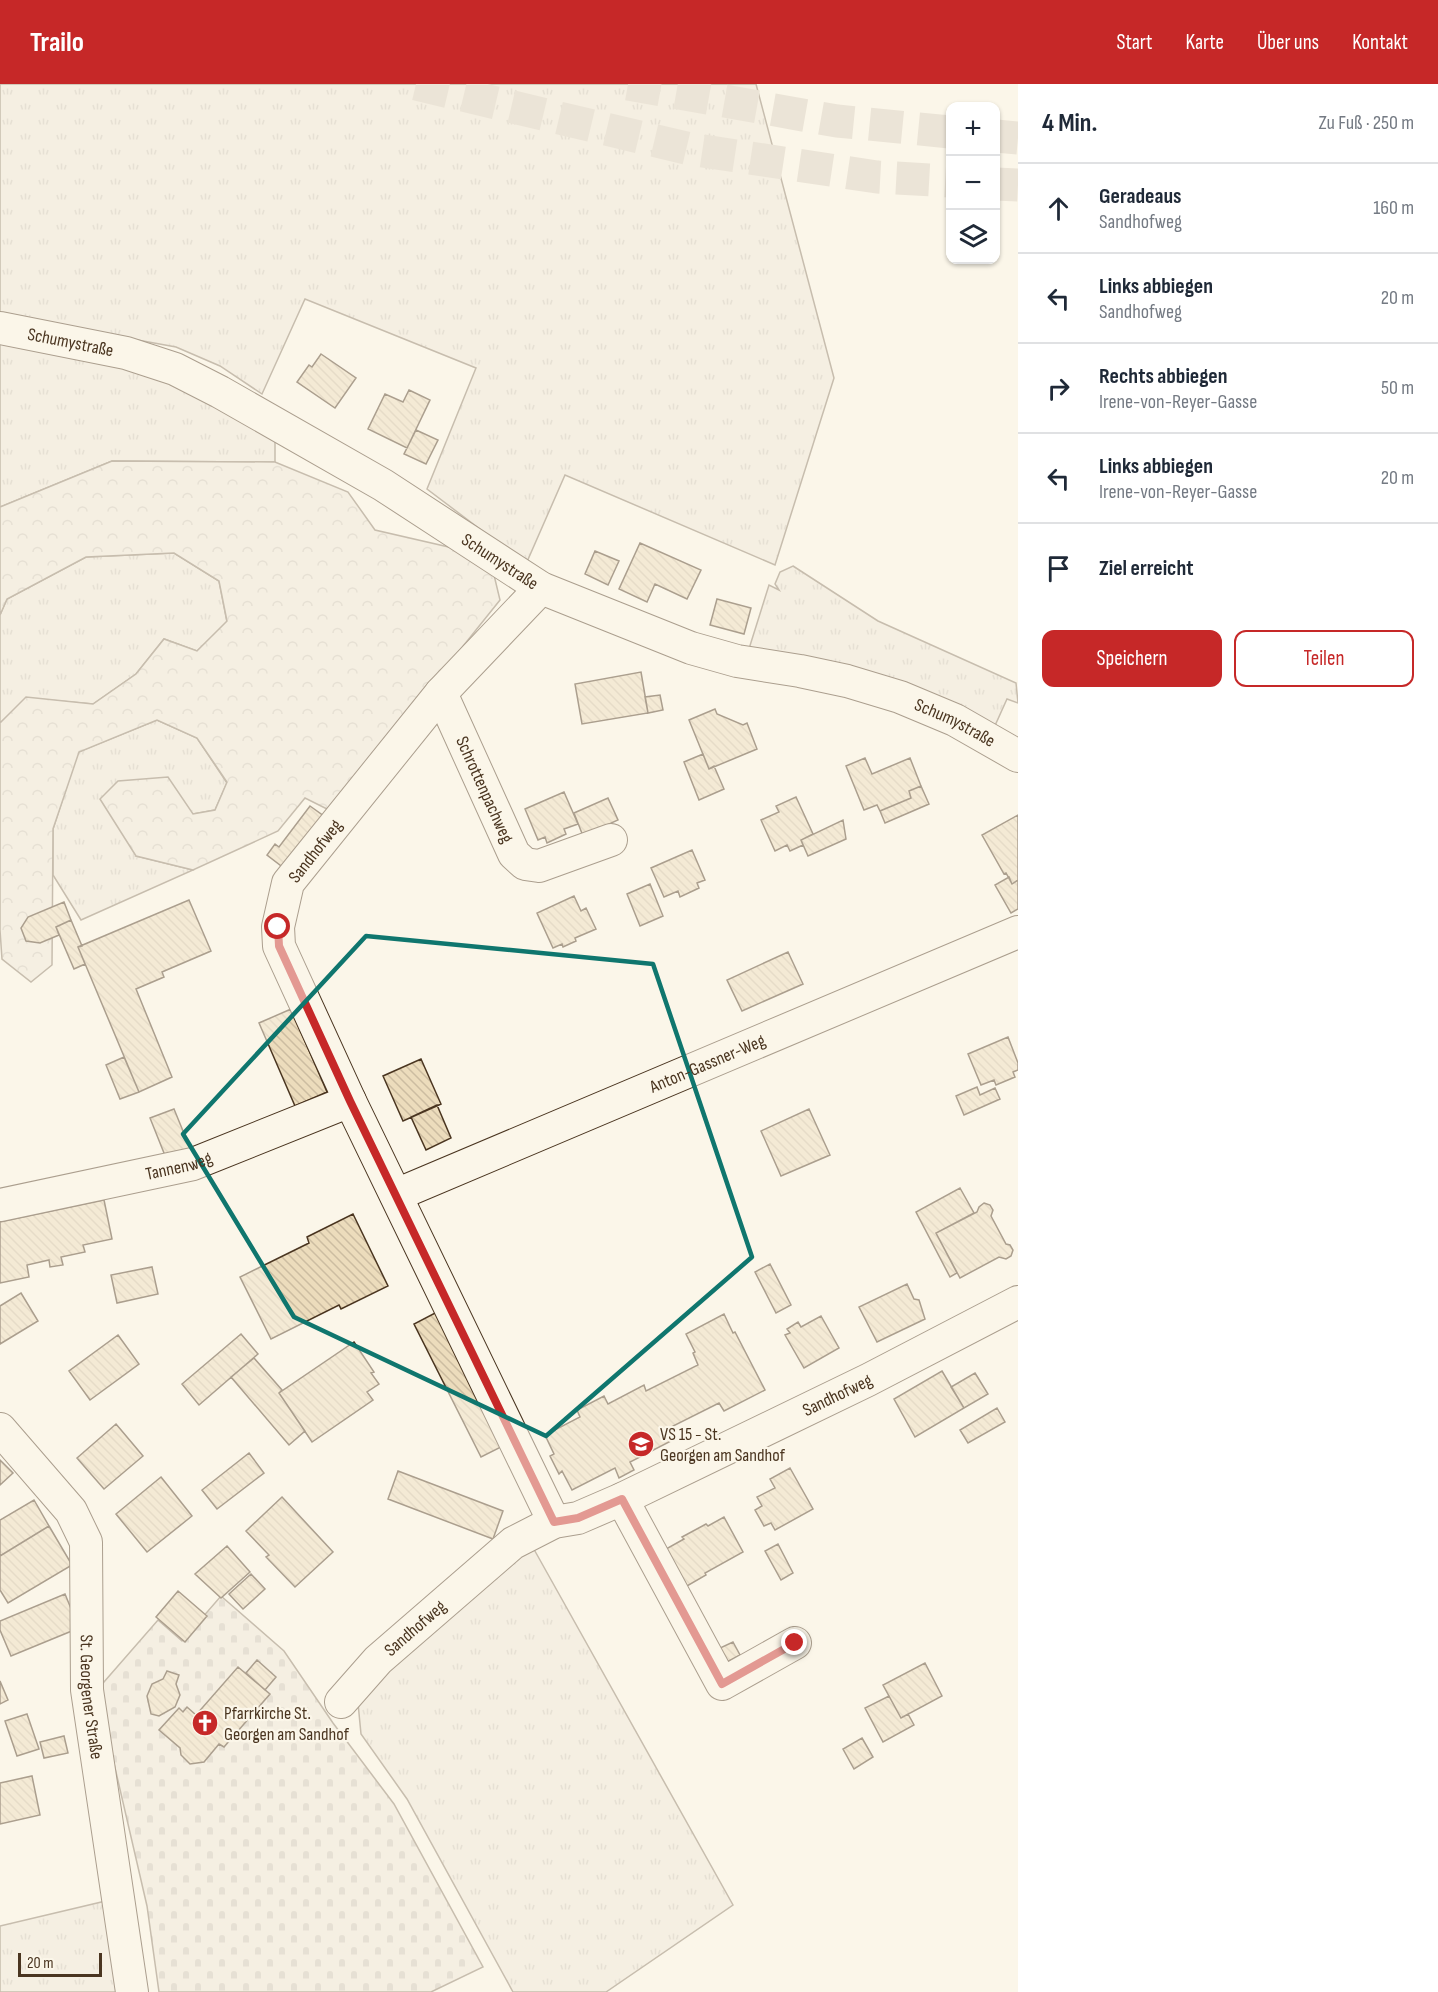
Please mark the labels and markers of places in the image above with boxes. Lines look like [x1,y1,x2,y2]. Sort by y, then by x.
place label: VS 15 - St. Georgen am Sandhof [660,1424,786,1466]
school or university icon: VS 15 - St. Georgen am Sandhof [626,1429,656,1459]
place label: Pfarrkirche St. Georgen am Sandhof [224,1703,350,1745]
church icon: Pfarrkirche St. Georgen am Sandhof [190,1708,220,1738]

